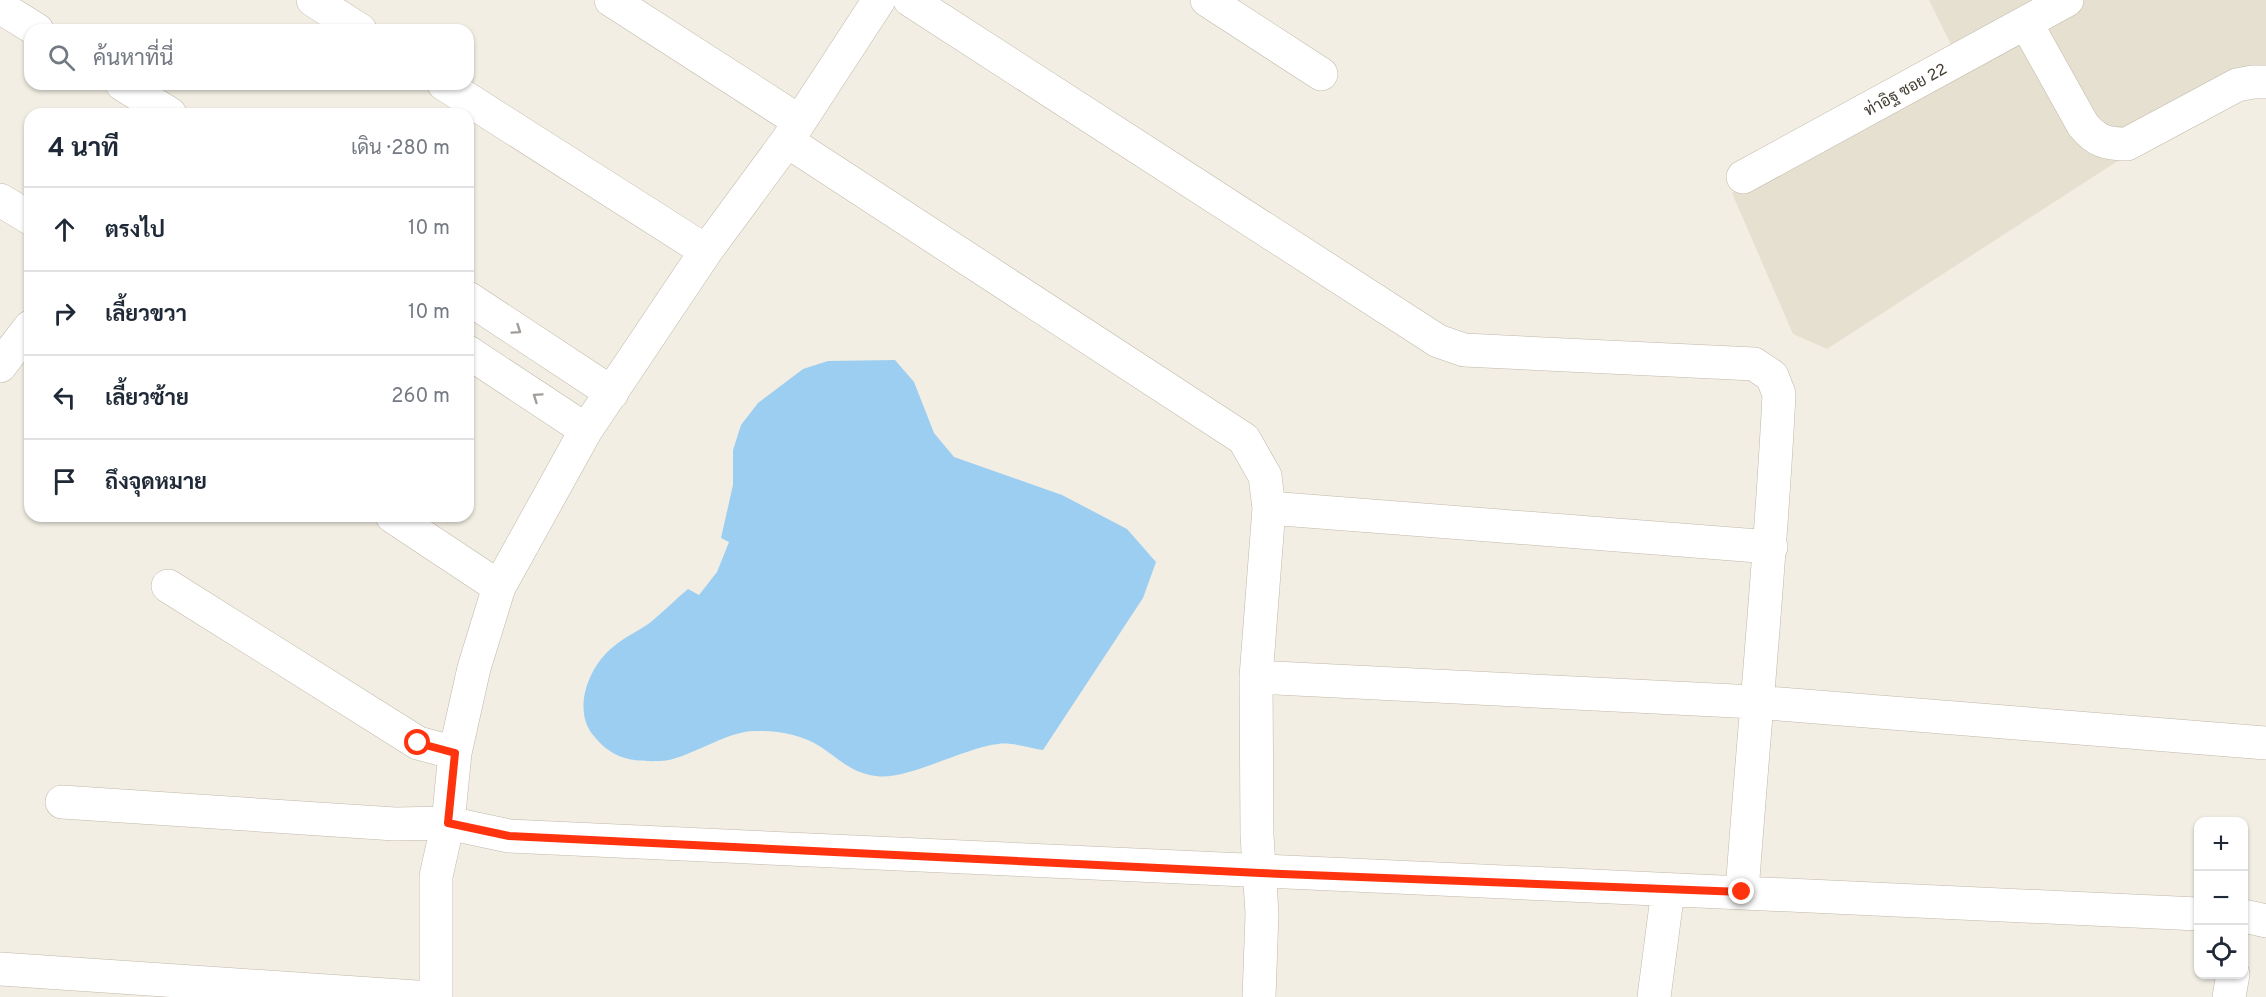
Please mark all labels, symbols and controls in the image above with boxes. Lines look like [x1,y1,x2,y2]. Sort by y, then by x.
search box [24,24,474,90]
icon: search [45,41,78,74]
text: ค้นหาที่นี่ [93,46,173,73]
street label: ท่าอิฐ ซอย 22 [1860,58,1951,122]
text: 4 นาที [48,133,119,166]
text: เดิน · 280 m [351,136,450,162]
icon: ahead [48,213,81,246]
text: 10 m [408,216,450,242]
text: ตรงไป [105,218,165,245]
icon: right [48,297,81,330]
text: 10 m [408,300,450,326]
text: เลี้ยวขวา [105,302,187,329]
one-way arrow [510,323,521,334]
icon: left [48,381,81,414]
text: 260 m [391,384,450,410]
text: เลี้ยวซ้าย [105,386,189,413]
one-way arrow [533,393,543,405]
icon: arrive [48,465,81,498]
text: ถึงจุดหมาย [105,470,207,497]
route start [404,729,430,755]
map controls [2194,817,2248,979]
button: + [2194,817,2248,871]
button: − [2194,871,2248,925]
route end [1728,878,1754,904]
button: locate [2194,925,2248,979]

